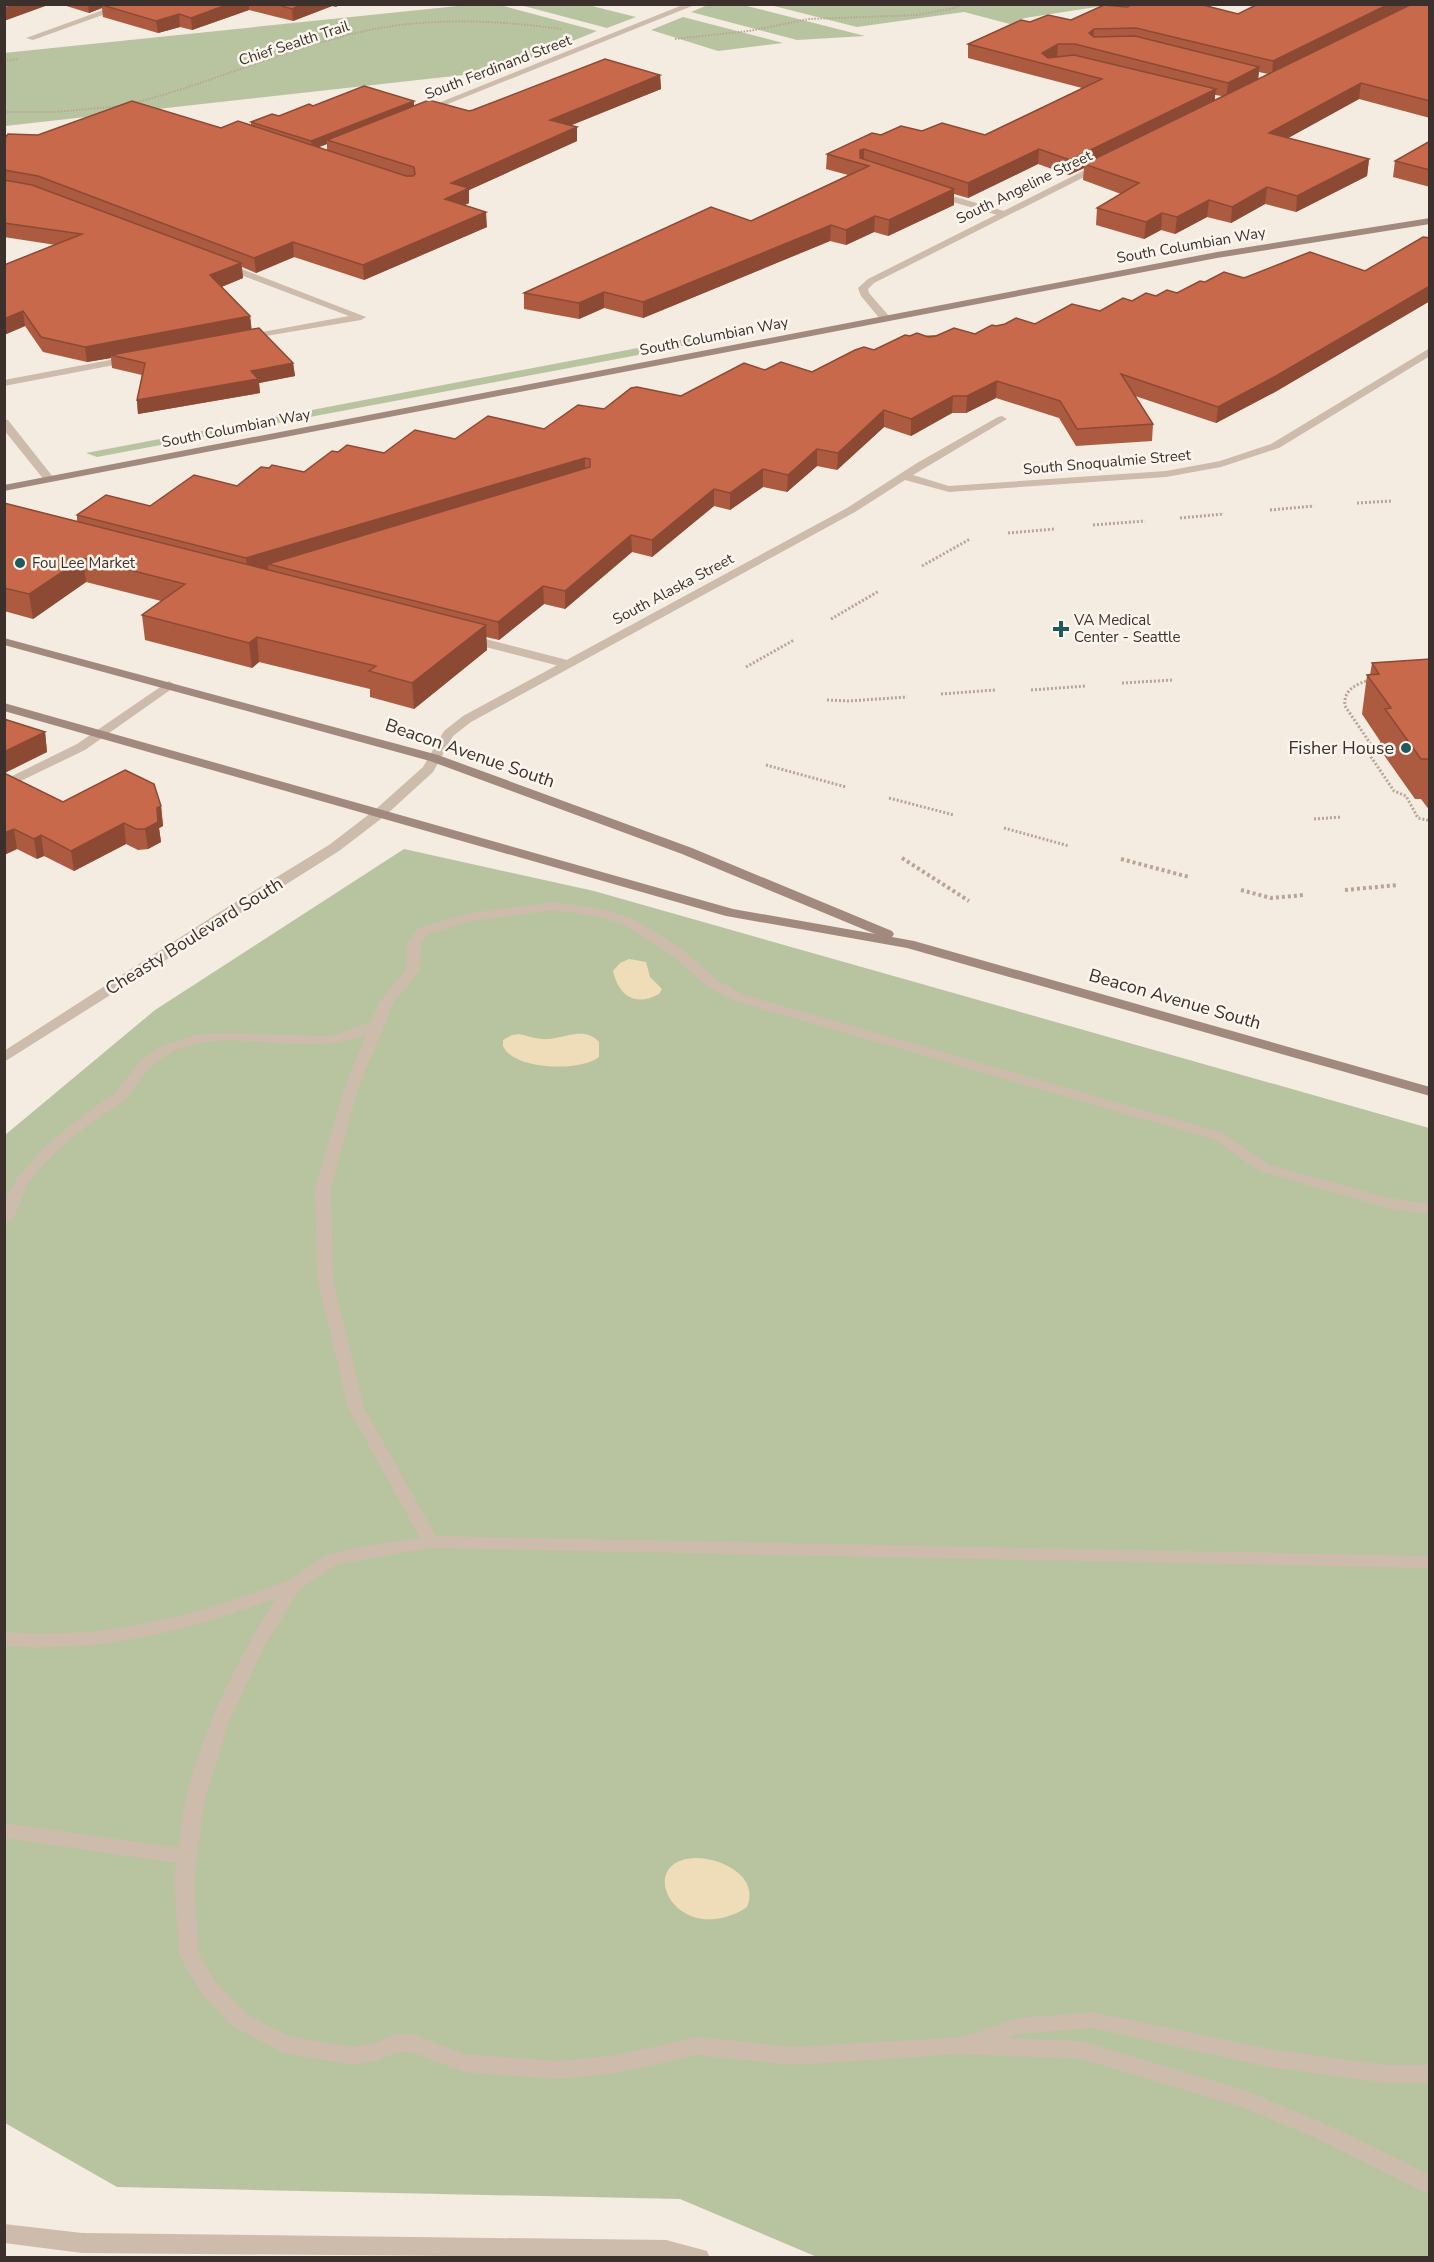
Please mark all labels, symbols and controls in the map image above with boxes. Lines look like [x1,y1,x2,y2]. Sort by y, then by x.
street label: Chief Sealth Trail [236,16,352,70]
street label: South Ferdinand Street [422,30,575,104]
street label: South Angeline Street [953,145,1096,229]
street label: South Columbian Way [1115,222,1267,268]
street label: South Columbian Way [638,312,790,360]
street label: South Columbian Way [160,404,312,452]
street label: South Snoqualmie Street [1022,445,1192,479]
street label: South Alaska Street [609,548,738,629]
place label: Fou Lee Market [32,553,136,573]
marker: Fou Lee Market [13,556,27,570]
place label: VA Medical Center - Seattle [1073,610,1180,647]
marker: VA Medical Center - Seattle [1052,620,1070,638]
street label: Beacon Avenue South [382,713,558,793]
place label: Fisher House [1288,736,1394,760]
marker: Fisher House [1399,741,1413,755]
street label: Cheasty Boulevard South [101,871,287,1001]
street label: Beacon Avenue South [1086,963,1264,1035]

